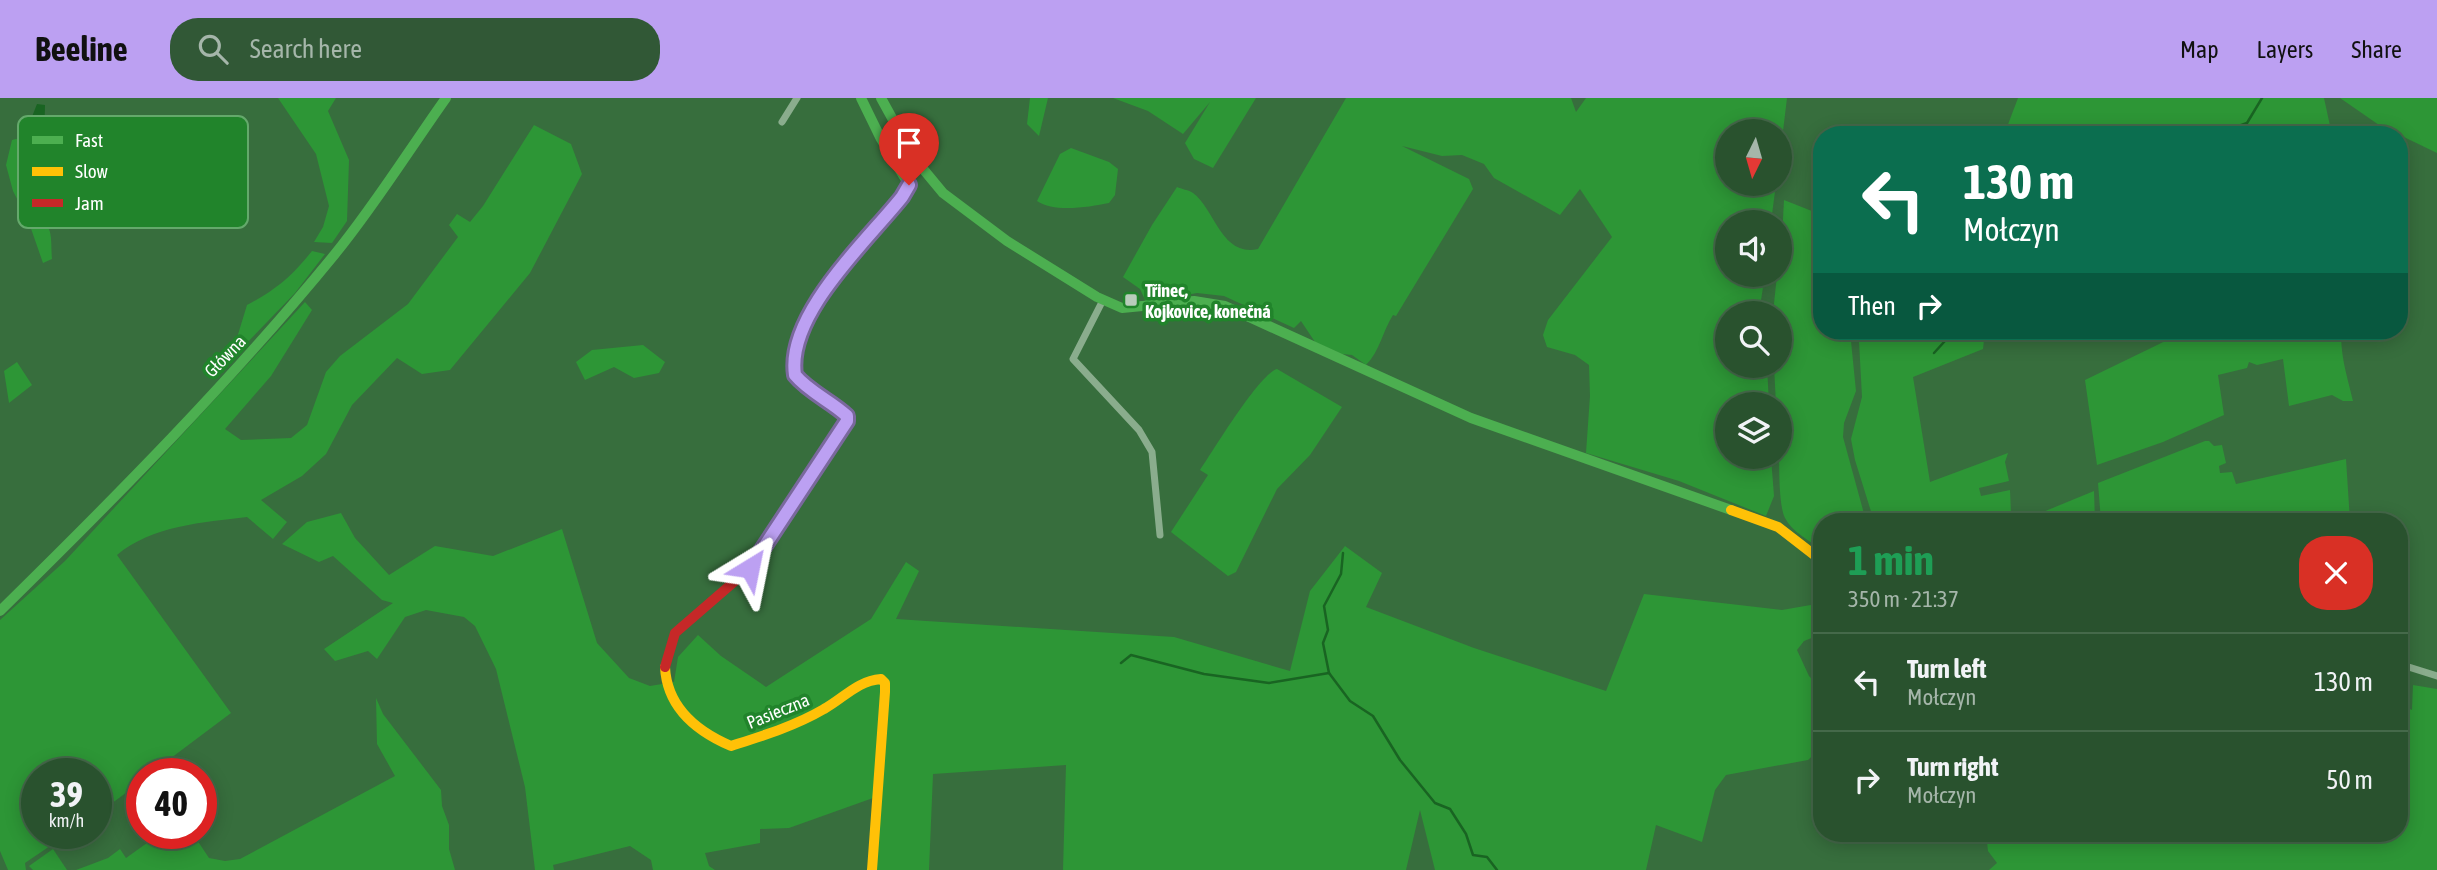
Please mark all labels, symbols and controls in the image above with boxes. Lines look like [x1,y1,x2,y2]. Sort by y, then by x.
search box [170,18,660,81]
text: Beeline [35,30,128,68]
icon: search [194,30,232,68]
text: Search here [250,34,362,64]
text: Map [2180,36,2219,63]
text: Layers [2257,36,2313,63]
text: Share [2351,36,2402,63]
pin [879,113,939,185]
legend [18,116,248,228]
north arrow [1715,119,1792,196]
map controls [1715,119,1792,469]
icon: arrive [890,124,928,162]
text: Fast [75,129,103,151]
text: 130 m [1963,153,2074,209]
icon: left [1848,154,1939,245]
text: Slow [75,160,109,182]
text: Jam [75,192,104,214]
button: sound [1715,210,1792,287]
text: Mołczyn [1963,211,2060,248]
place label: Třinec, Kojkovice, konečná [1145,280,1271,322]
icon: right [1910,287,1948,325]
text: Then [1848,291,1896,321]
marker: Třinec, Kojkovice, konečná [1123,292,1139,308]
button: search [1715,301,1792,378]
street label: Główna [200,331,250,381]
button: layers [1715,392,1792,469]
position arrow [713,531,787,605]
text: 1 min [1848,536,1934,584]
button: close [2299,536,2373,610]
text: 350 m · 21:37 [1848,586,1959,612]
text: Turn left [1907,654,1987,684]
icon: left [1848,663,1886,701]
text: 130 m [2314,667,2373,697]
text: Mołczyn [1907,684,1977,710]
street label: Pasieczna [744,689,812,733]
text: Turn right [1907,752,1998,782]
speed limit sign: 40 [126,758,217,849]
icon: right [1848,761,1886,799]
text: 50 m [2326,765,2373,795]
text: 39 [50,774,83,814]
text: Mołczyn [1907,782,1977,808]
text: km/h [49,810,84,831]

